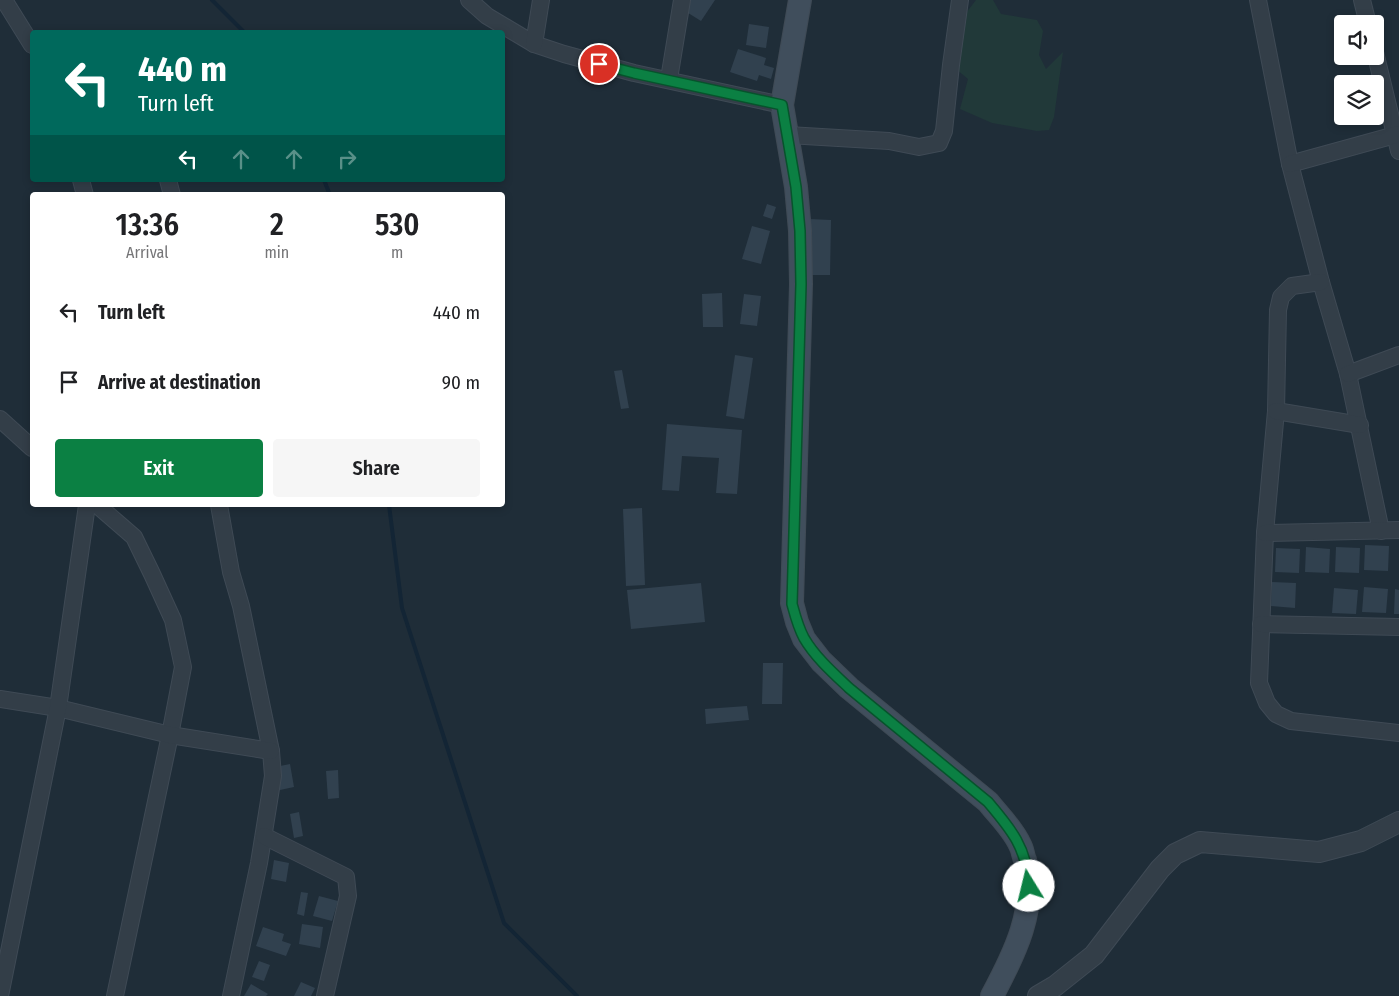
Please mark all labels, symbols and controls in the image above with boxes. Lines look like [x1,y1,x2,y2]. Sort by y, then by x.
map controls [1334,15,1384,125]
button: sound [1334,15,1384,65]
pin [578,43,620,85]
text: 440 m [138,48,227,90]
icon: left [55,50,120,115]
icon: arrive [585,50,613,78]
button: layers [1334,75,1384,125]
text: Turn left [138,90,214,117]
icon: left [174,145,202,173]
icon: ahead [227,145,255,173]
icon: ahead [280,145,308,173]
icon: right [333,145,361,173]
text: 13:36 [116,207,179,243]
text: 2 [270,207,284,243]
text: 530 [375,207,419,243]
text: Arrival [126,243,168,262]
text: min [265,243,289,262]
text: m [391,243,403,262]
icon: left [55,298,83,326]
text: Turn left [98,301,165,324]
text: 440 m [433,301,480,324]
icon: arrive [55,368,83,396]
text: Arrive at destination [98,371,261,394]
text: 90 m [442,371,480,394]
button: Exit [55,439,263,497]
button: Share [273,439,480,497]
position arrow [1002,859,1054,911]

